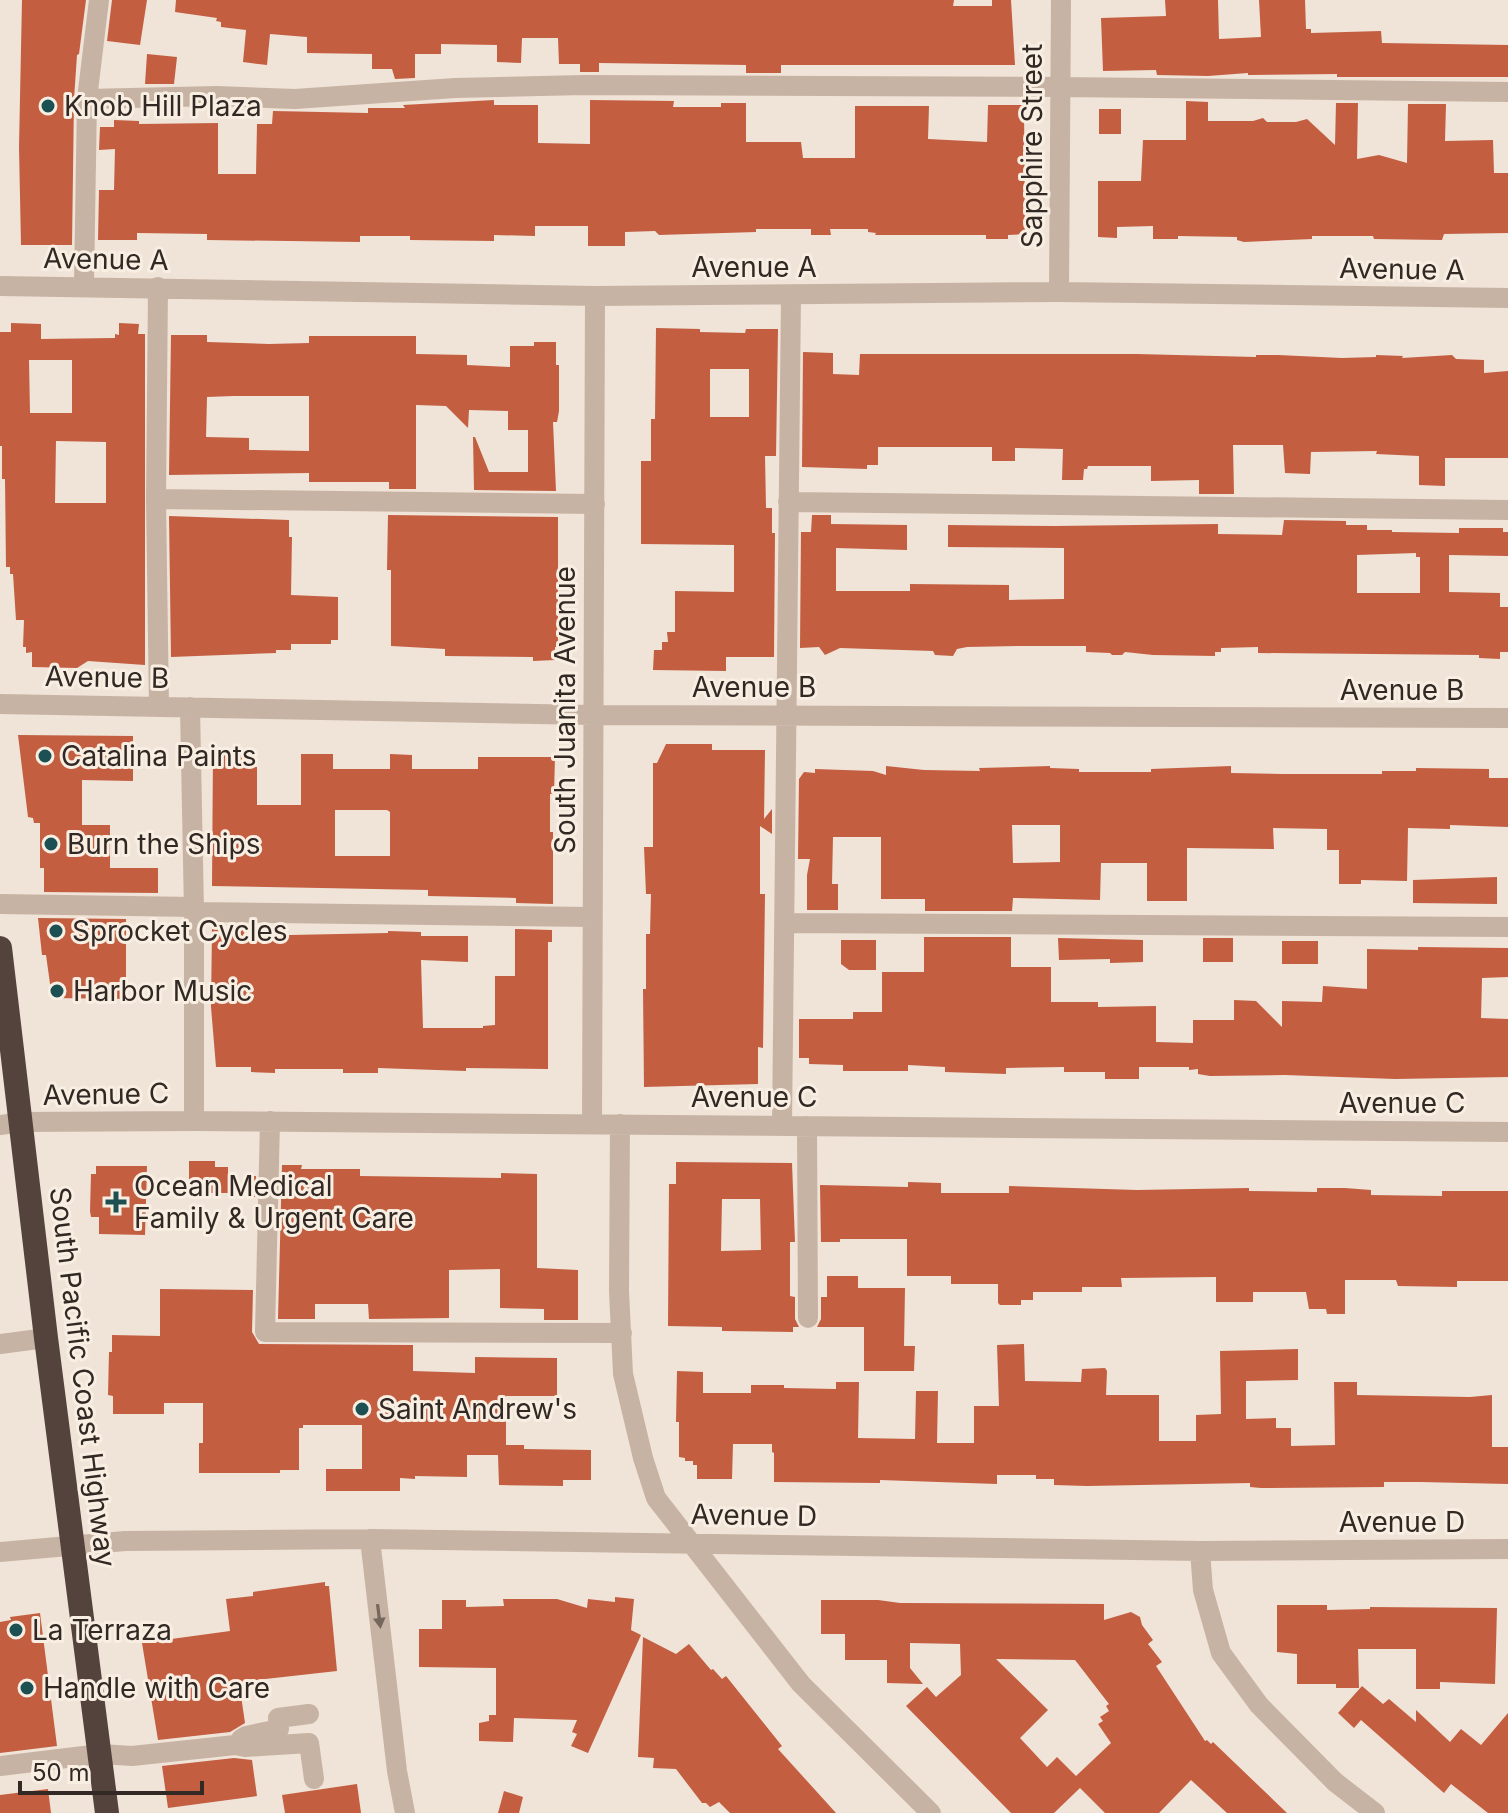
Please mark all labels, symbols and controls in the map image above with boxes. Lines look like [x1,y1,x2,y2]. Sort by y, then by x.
street label: Sapphire Street [1015,44,1049,248]
place label: Knob Hill Plaza [64,89,262,123]
marker: Knob Hill Plaza [39,97,57,115]
street label: Avenue A [43,241,169,277]
street label: Avenue A [691,250,817,284]
street label: Avenue A [1339,251,1465,287]
street label: South Juanita Avenue [548,566,582,854]
street label: Avenue B [44,659,170,695]
street label: Avenue B [692,670,816,704]
street label: Avenue B [1340,673,1464,707]
place label: Catalina Paints [61,739,257,773]
marker: Catalina Paints [36,747,54,765]
place label: Burn the Ships [67,827,260,861]
marker: Burn the Ships [42,835,60,853]
place label: Sprocket Cycles [72,914,288,948]
marker: Sprocket Cycles [47,922,65,940]
place label: Harbor Music [73,974,252,1008]
marker: Harbor Music [48,982,66,1000]
street label: Avenue C [42,1076,170,1112]
street label: Avenue C [691,1080,817,1114]
street label: Avenue C [1339,1086,1465,1120]
place label: Ocean Medical Family & Urgent Care [134,1169,414,1235]
street label: South Pacific Coast Highway [43,1185,123,1569]
marker: Ocean Medical Family & Urgent Care [105,1191,127,1213]
place label: Saint Andrew's [378,1392,577,1426]
marker: Saint Andrew's [353,1400,371,1418]
street label: Avenue D [690,1497,818,1533]
street label: Avenue D [1339,1505,1465,1539]
one-way arrow [373,1604,386,1629]
place label: La Terraza [32,1613,172,1647]
marker: La Terraza [7,1621,25,1639]
place label: Handle with Care [43,1671,270,1705]
marker: Handle with Care [18,1679,36,1697]
scale bar [20,1745,202,1795]
text: 50 m [32,1758,90,1787]

